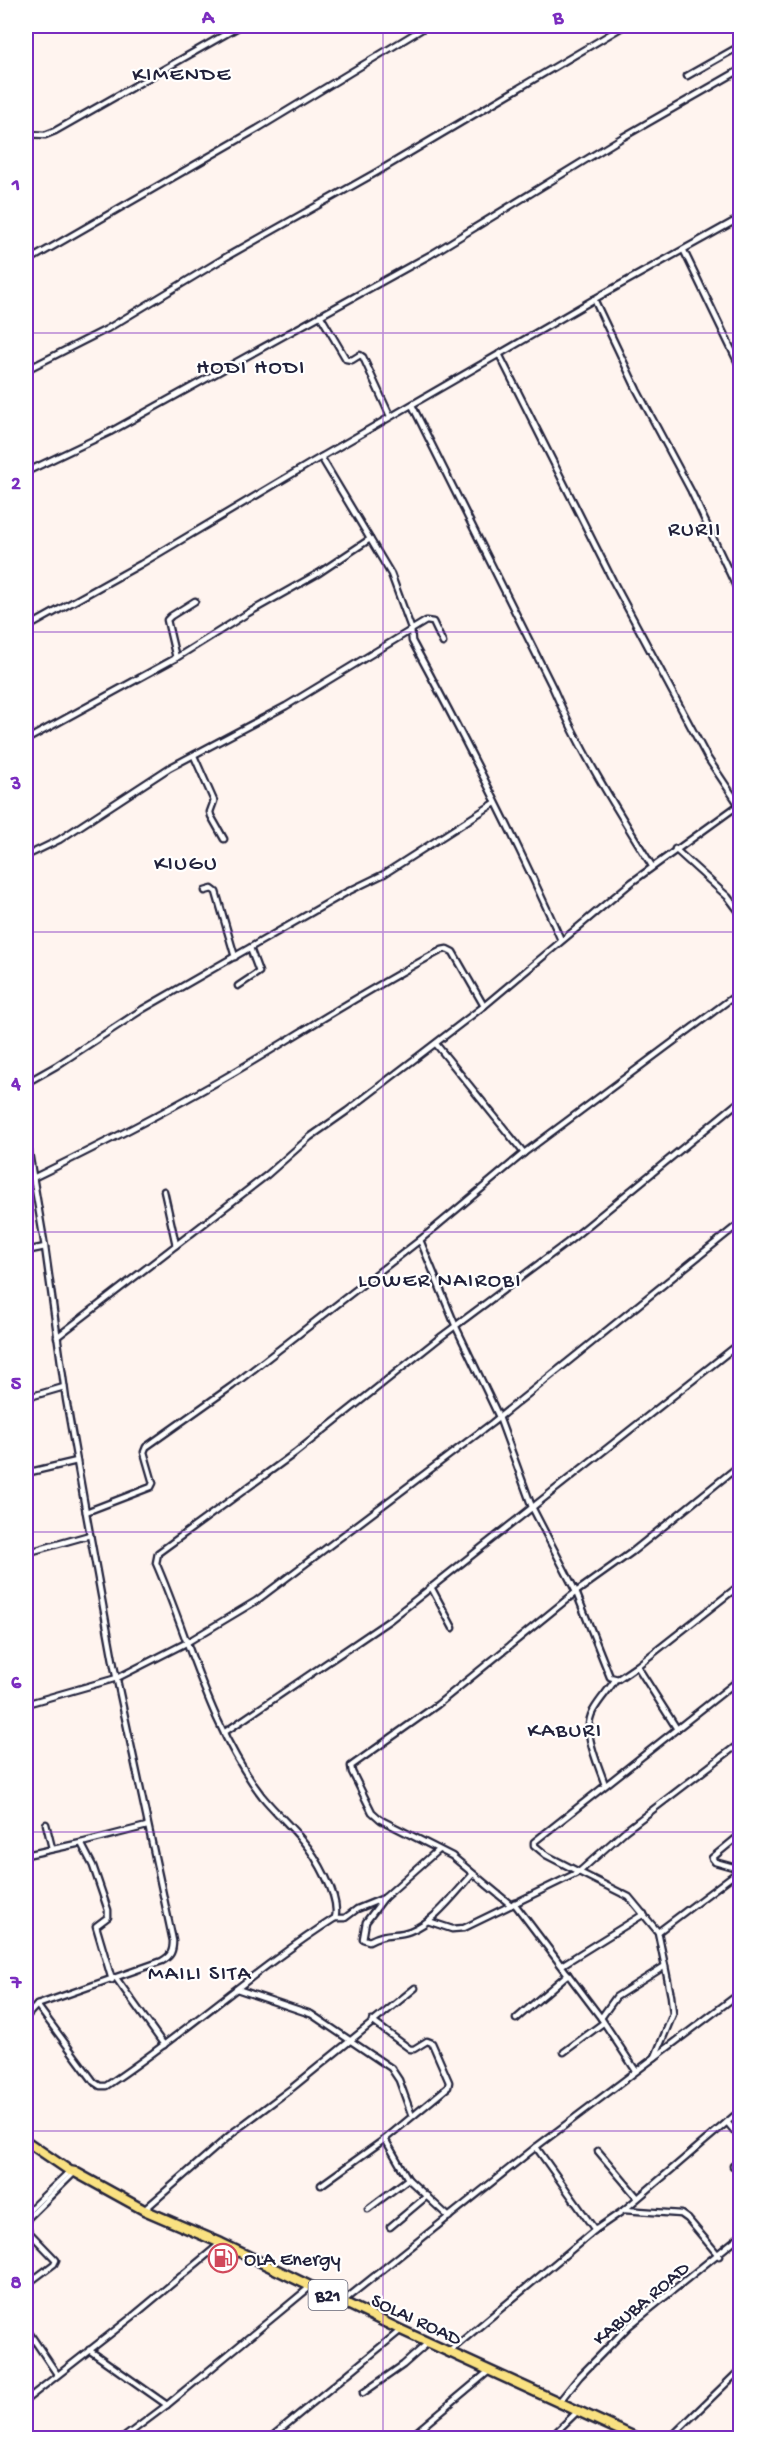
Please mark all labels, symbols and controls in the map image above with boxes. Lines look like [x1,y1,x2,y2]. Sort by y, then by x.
text: A [201,8,216,31]
text: B [552,8,564,31]
district label: KIMENDE [132,63,232,89]
text: 1 [11,175,20,198]
district label: HODI HODI [196,356,306,382]
text: 2 [11,474,21,497]
district label: RURII [668,518,722,544]
text: 3 [10,774,21,797]
district label: KIUGU [154,852,218,878]
text: 4 [10,1074,21,1097]
district label: LOWER NAIROBI [358,1269,522,1295]
text: 5 [11,1374,22,1397]
text: 6 [11,1673,22,1696]
district label: KABURI [528,1719,602,1745]
district label: MAILI SITA [148,1962,252,1988]
text: 7 [10,1973,23,1996]
fuel station icon: OLA Energy [207,2242,239,2274]
place label: OLA Energy [244,2250,341,2273]
street label: KABUBA ROAD [589,2257,696,2352]
text: 8 [11,2273,22,2296]
road number: B21 [308,2280,348,2310]
street label: SOLAI ROAD [367,2290,465,2353]

